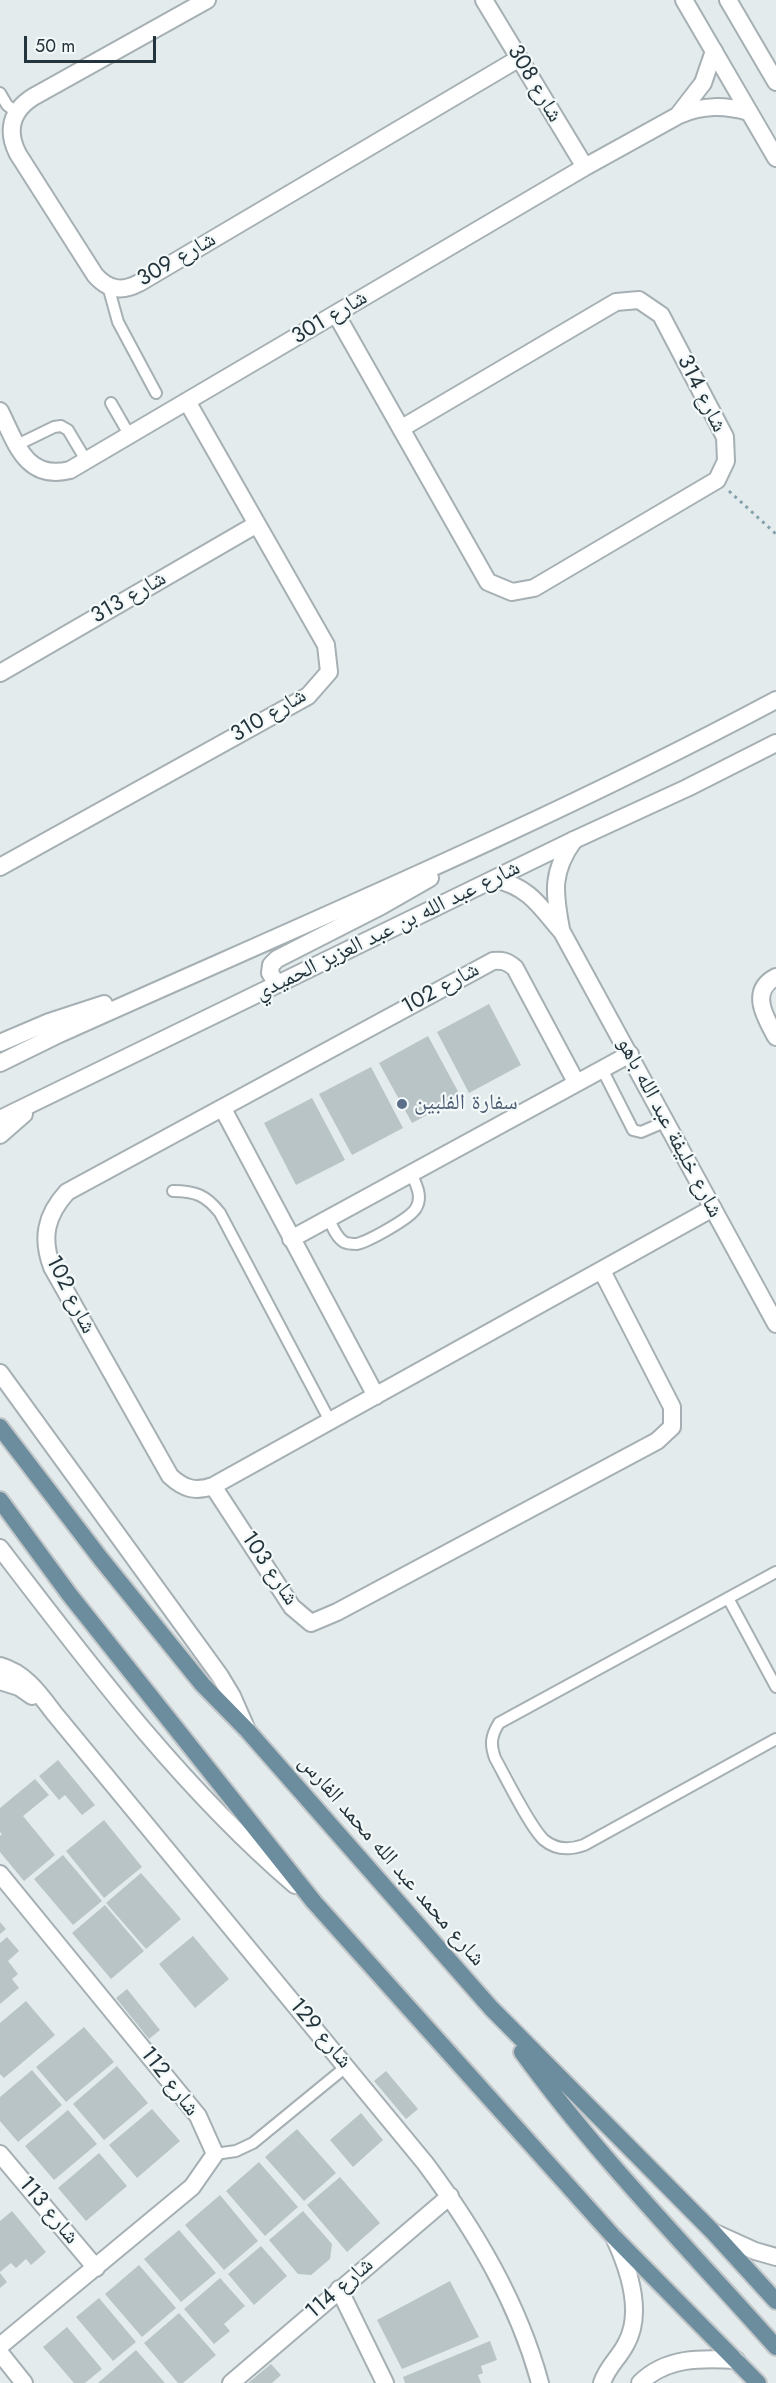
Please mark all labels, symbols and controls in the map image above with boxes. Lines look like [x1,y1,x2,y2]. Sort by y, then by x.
scale bar [27,24,159,62]
text: 50 m [35,33,75,59]
street label: شارع 308 [501,40,567,128]
street label: شارع 309 [133,227,221,293]
street label: شارع 301 [287,285,373,351]
street label: شارع 314 [670,351,732,437]
street label: شارع 313 [87,566,171,630]
street label: شارع 310 [226,683,312,749]
street label: شارع عبد الله بن عبد العزيز الحميدي [251,855,525,1007]
street label: شارع 102 [398,957,484,1021]
street label: شارع خليفة عبد الله باهو [610,1033,728,1223]
place label: سفارة الفلبين [414,1091,518,1117]
marker: سفارة الفلبين [395,1097,409,1111]
street label: شارع 102 [39,1252,101,1338]
street label: شارع 103 [235,1527,303,1611]
street label: شارع محمد عبد الله محمد الفارس [292,1750,490,1972]
street label: شارع 129 [283,1994,357,2074]
street label: شارع 112 [134,2042,204,2122]
street label: شارع 113 [12,2172,84,2250]
street label: شارع 114 [301,2252,379,2326]

